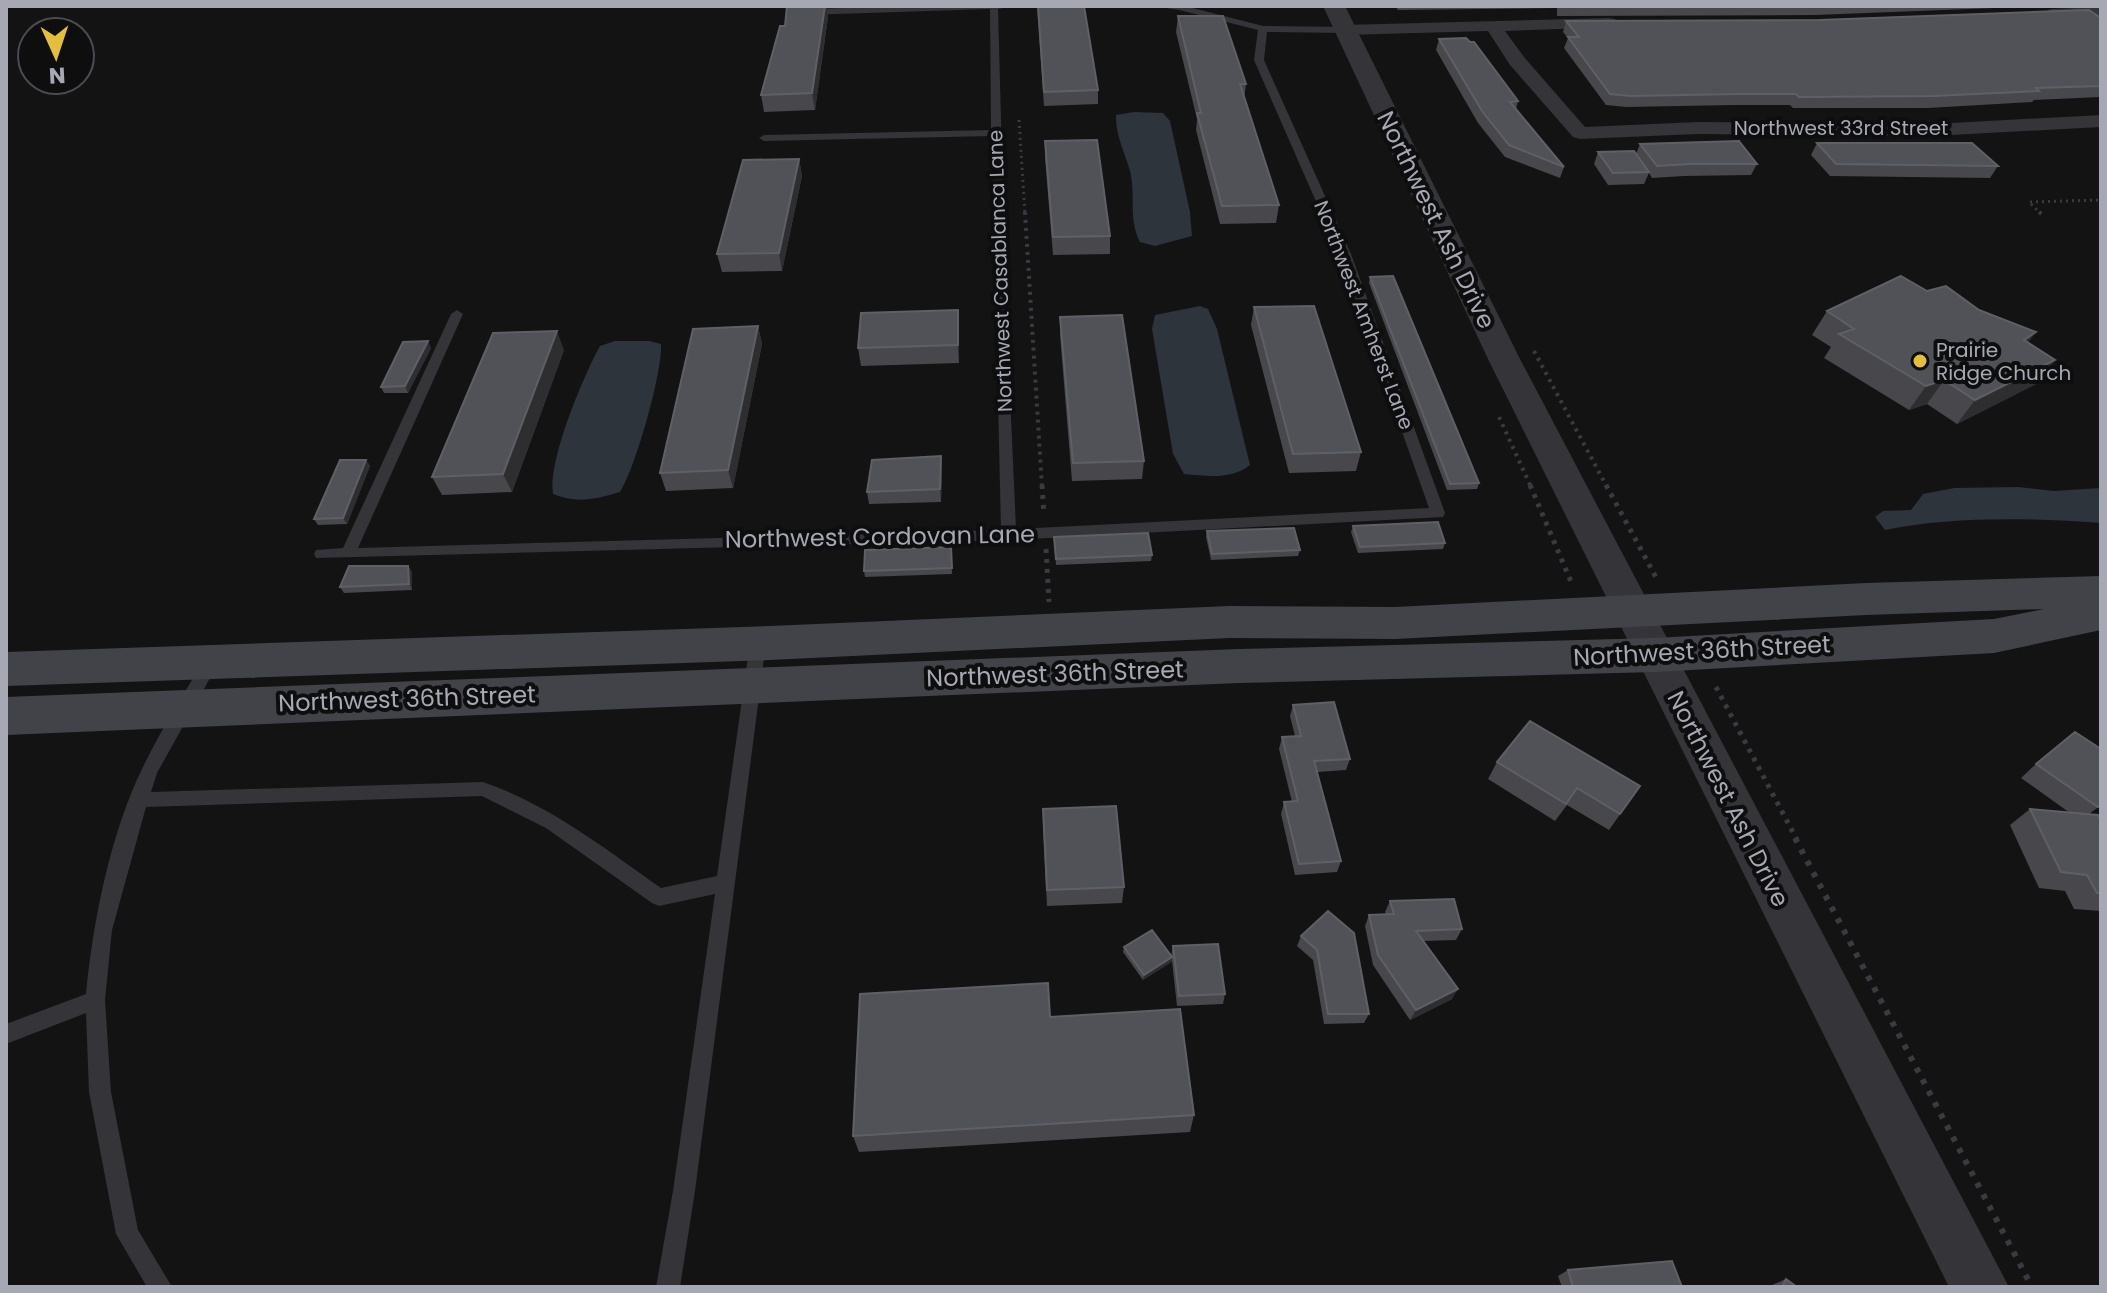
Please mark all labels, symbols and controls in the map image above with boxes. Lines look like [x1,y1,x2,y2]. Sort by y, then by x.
north arrow [16,16,96,96]
text: N [48,60,66,91]
street label: Northwest Ash Drive [1369,106,1503,334]
street label: Northwest 33rd Street [1734,114,1948,142]
street label: Northwest Casablanca Lane [981,129,1019,413]
street label: Northwest Amherst Lane [1307,196,1421,434]
place label: Prairie Ridge Church [1936,336,2071,387]
marker: Prairie Ridge Church [1911,352,1929,370]
street label: Northwest Cordovan Lane [725,517,1035,556]
street label: Northwest 36th Street [1572,627,1831,674]
street label: Northwest 36th Street [926,653,1184,694]
street label: Northwest 36th Street [278,678,536,719]
street label: Northwest Ash Drive [1660,685,1797,912]

